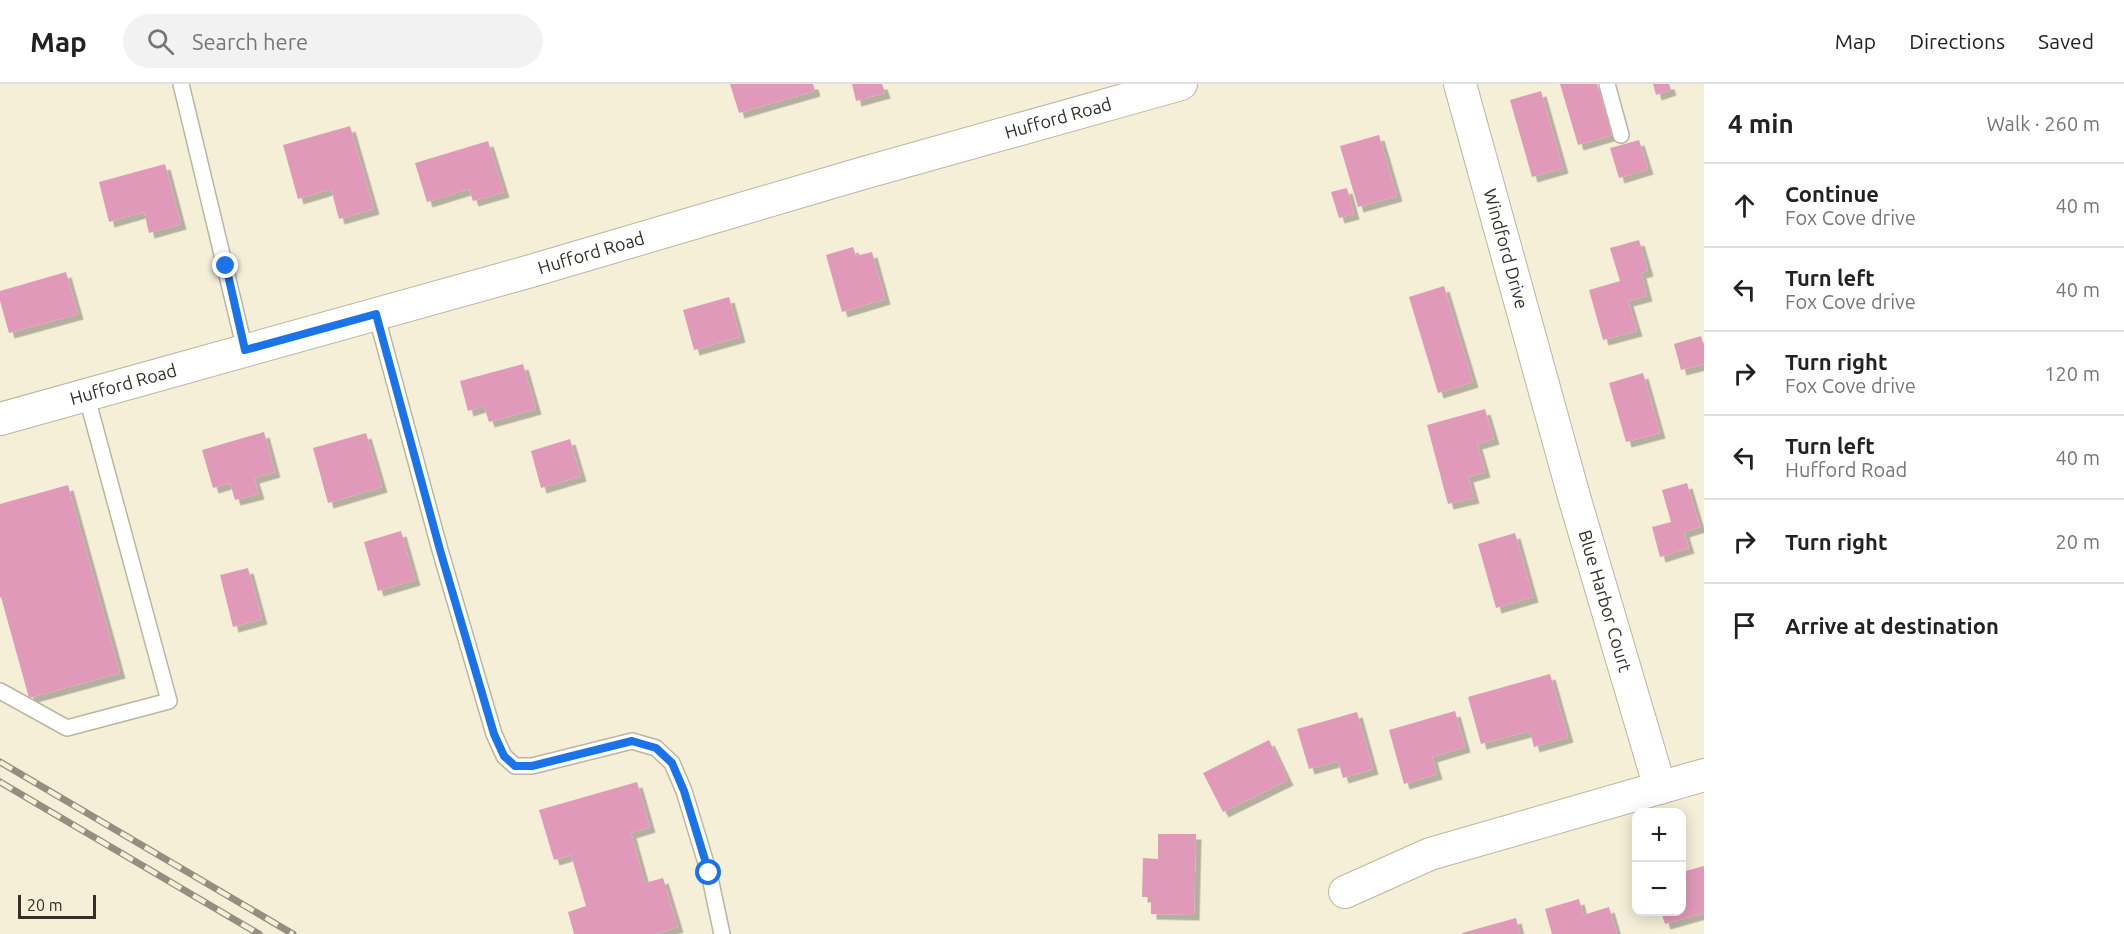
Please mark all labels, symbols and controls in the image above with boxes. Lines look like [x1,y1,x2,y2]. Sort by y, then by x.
search box [123,14,543,68]
icon: search [144,25,177,58]
text: Map [30,26,87,57]
text: Search here [192,29,308,54]
text: Map [1835,29,1876,53]
text: Directions [1909,29,2005,53]
text: Saved [2038,29,2094,53]
street label: Hufford Road [1002,93,1114,142]
text: 4 min [1728,109,1794,138]
text: Walk · 260 m [1987,112,2100,135]
text: Continue [1785,181,1879,206]
street label: Windford Drive [1480,186,1533,311]
icon: ahead [1728,189,1761,222]
text: 40 m [2056,194,2100,217]
text: Fox Cove drive [1785,206,1916,229]
street label: Hufford Road [535,227,647,277]
route end [212,252,238,278]
text: Turn left [1785,265,1875,290]
icon: left [1728,273,1761,306]
text: 40 m [2056,278,2100,301]
text: Fox Cove drive [1785,290,1916,313]
text: Turn right [1785,349,1887,374]
icon: right [1728,357,1761,390]
street label: Hufford Road [67,359,179,408]
text: 120 m [2044,362,2100,385]
text: Fox Cove drive [1785,374,1916,397]
text: Turn left [1785,433,1875,458]
icon: left [1728,441,1761,474]
text: 40 m [2056,446,2100,469]
text: Hufford Road [1785,458,1907,481]
icon: right [1728,525,1761,558]
street label: Blue Harbor Court [1575,528,1636,674]
text: Turn right [1785,529,1887,554]
text: 20 m [2056,530,2100,553]
icon: arrive [1728,609,1761,642]
text: Arrive at destination [1785,613,1999,638]
map controls [1632,808,1686,916]
button: + [1632,808,1686,862]
route start [695,859,721,885]
button: − [1632,862,1686,916]
scale bar [18,892,96,920]
text: 20 m [27,896,63,914]

